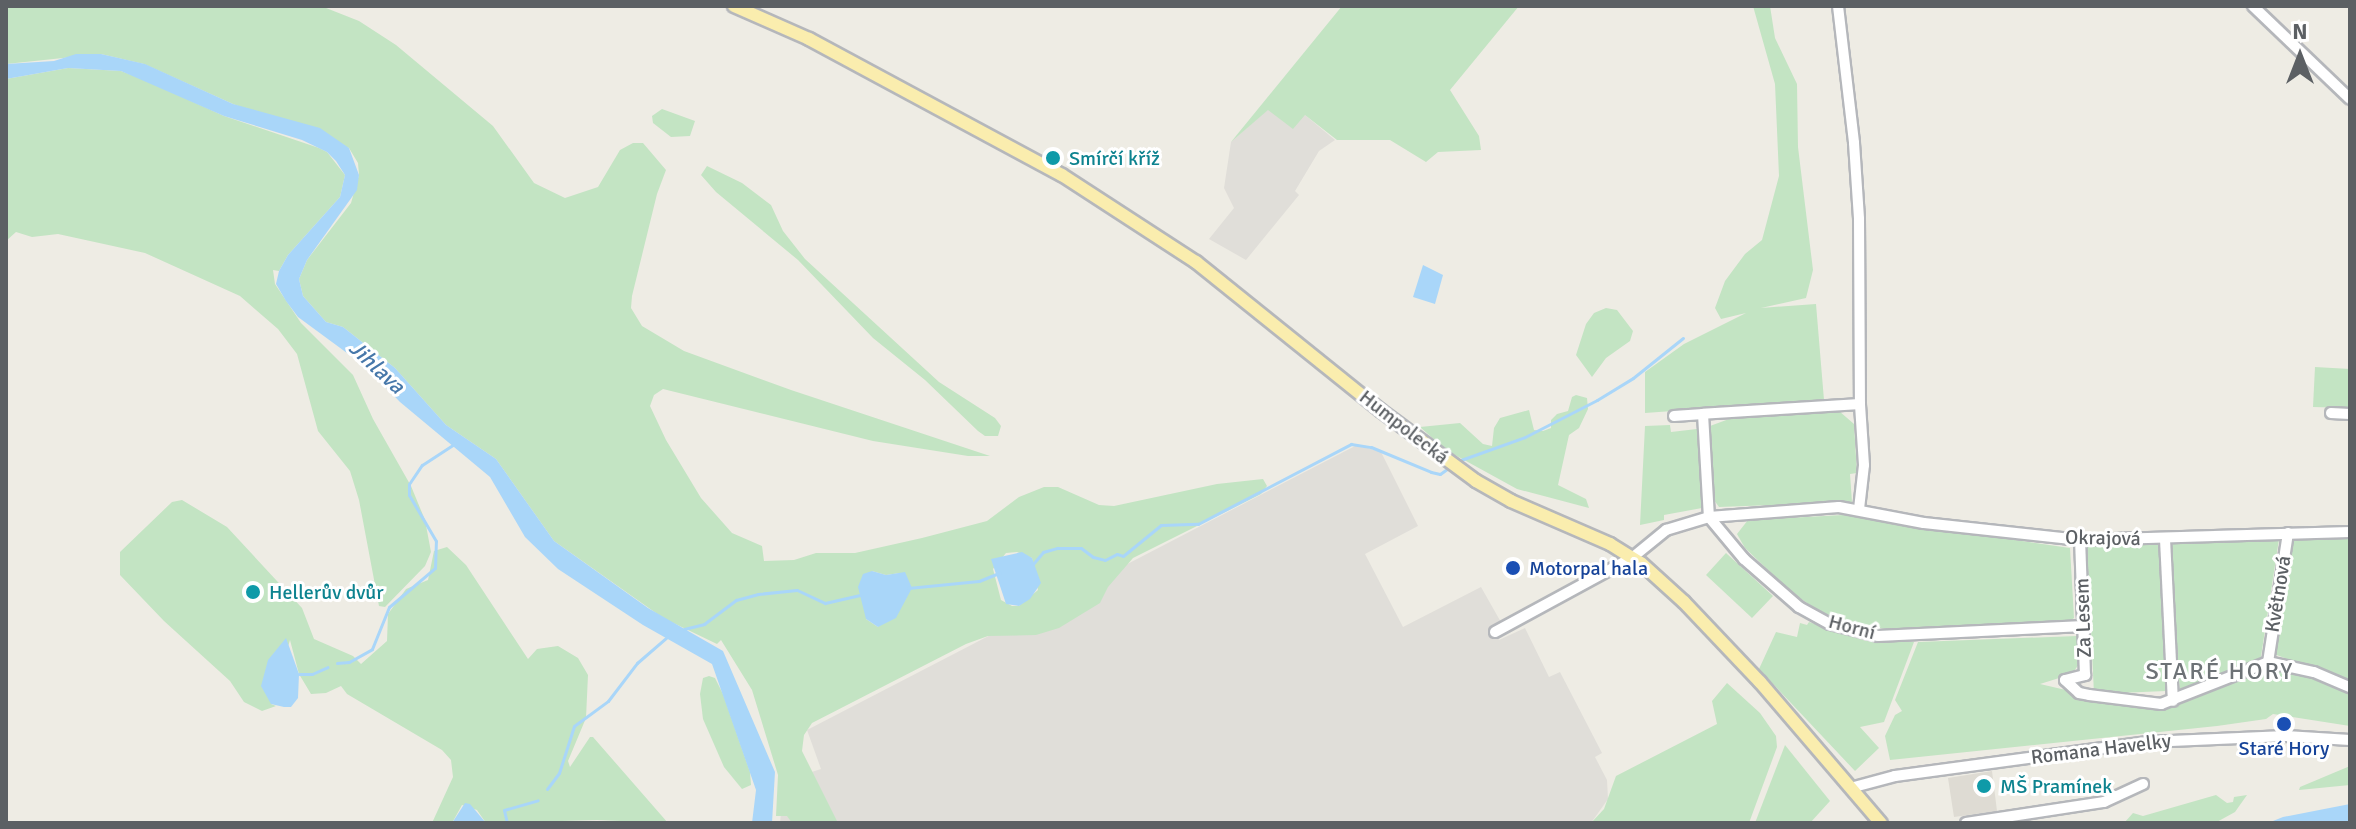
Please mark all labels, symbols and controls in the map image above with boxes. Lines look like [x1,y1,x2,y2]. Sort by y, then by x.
north arrow [2260,16,2340,96]
text: N [2292,18,2308,45]
place label: Smírčí kříž [1069,146,1160,170]
marker: Smírčí kříž [1044,149,1062,167]
water label: Jihlava [344,335,410,399]
street label: Humpolecká [1355,385,1453,469]
street label: Okrajová [2065,525,2141,551]
street label: Květnová [2260,554,2296,634]
place label: Motorpal hala [1529,556,1648,580]
marker: Motorpal hala [1504,559,1522,577]
street label: Za Lesem [2070,578,2096,658]
place label: Hellerův dvůr [269,580,384,604]
marker: Hellerův dvůr [244,583,262,601]
street label: Horní [1826,609,1878,645]
district label: STARÉ HORY [2146,658,2294,686]
marker: Staré Hory [2275,715,2293,733]
street label: Romana Havelky [2030,728,2172,770]
place label: Staré Hory [2239,736,2329,760]
place label: MŠ Pramínek [2000,774,2112,798]
marker: MŠ Pramínek [1975,777,1993,795]

